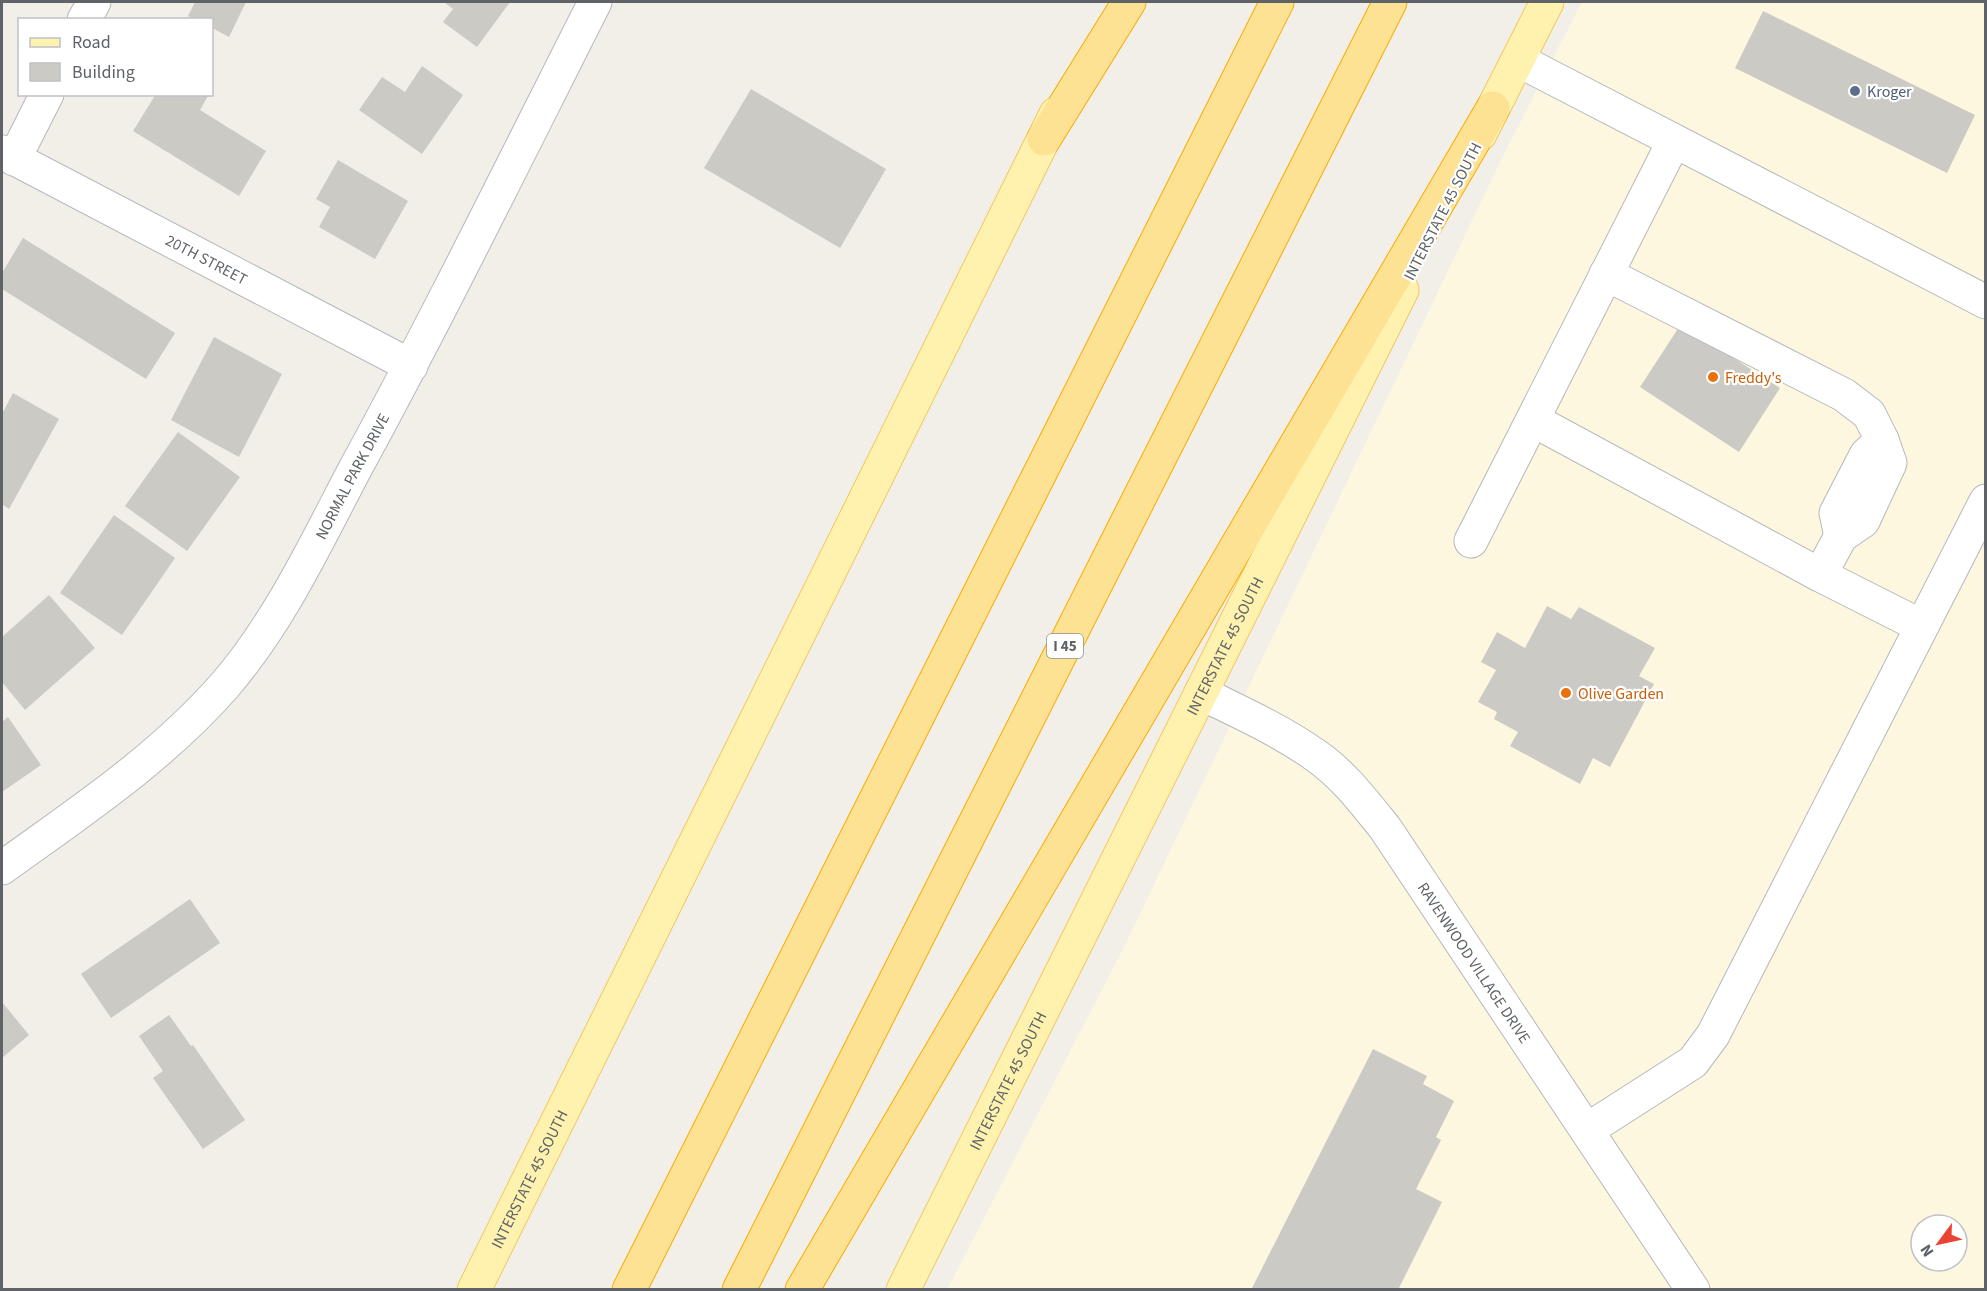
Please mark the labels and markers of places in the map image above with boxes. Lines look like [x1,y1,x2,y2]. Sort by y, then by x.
place label: Kroger [1867,81,1912,103]
marker: Kroger [1848,84,1862,98]
place label: Freddy's [1725,367,1782,389]
marker: Freddy's [1706,370,1720,384]
place label: Olive Garden [1578,683,1664,705]
marker: Olive Garden [1559,686,1573,700]

